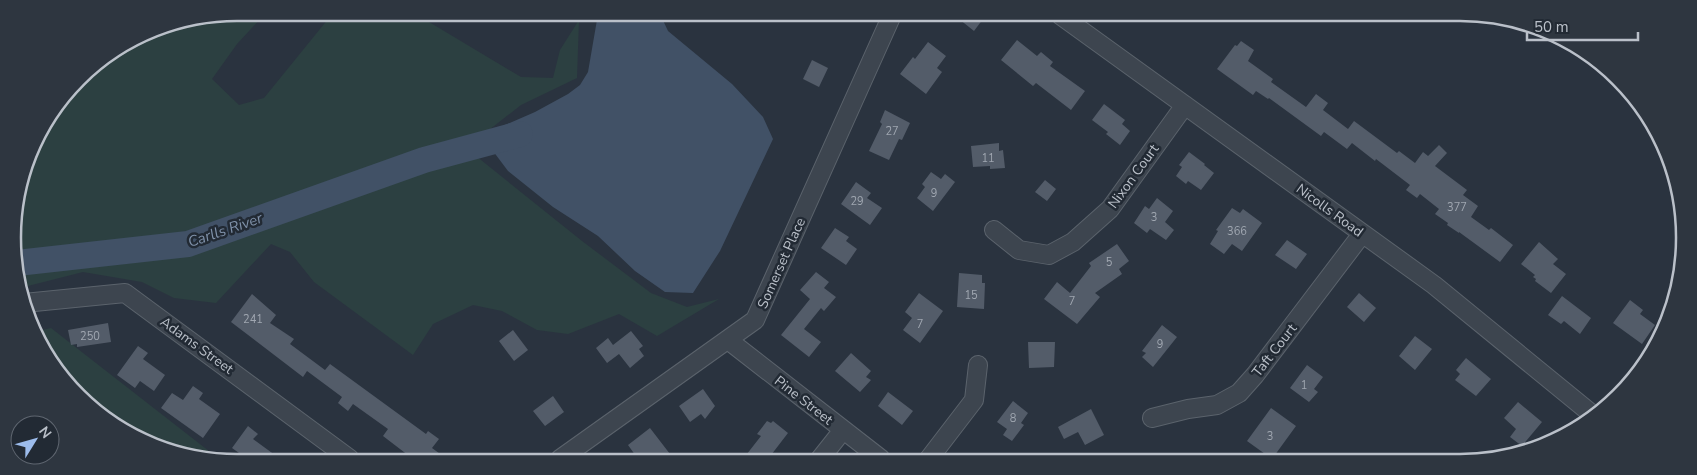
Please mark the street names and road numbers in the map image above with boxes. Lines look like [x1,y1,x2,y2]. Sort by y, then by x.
street label: Nixon Court [1104,140,1163,212]
street label: Nicolls Road [1292,180,1367,241]
street label: Somerset Place [753,215,810,312]
street label: Adams Street [156,312,237,378]
street label: Taft Court [1248,320,1301,381]
street label: Pine Street [771,372,837,429]

